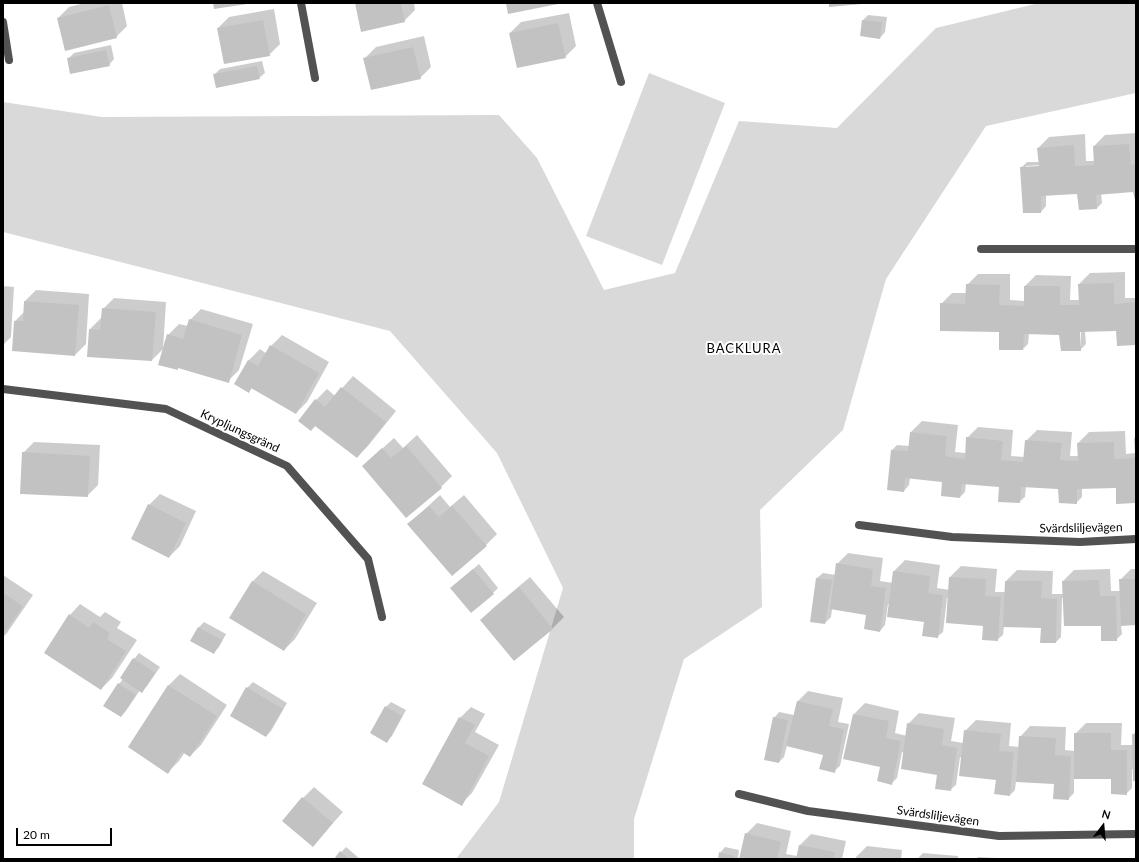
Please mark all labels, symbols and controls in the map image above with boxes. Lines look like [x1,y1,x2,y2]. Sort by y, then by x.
district label: BACKLURA [707,341,781,357]
street label: Krypljungsgränd [198,406,282,456]
street label: Svärdsliljevägen [1039,520,1123,536]
street label: Svärdsliljevägen [896,803,980,829]
north arrow [1083,806,1123,846]
text: N [1101,807,1112,821]
scale bar [18,820,114,846]
text: 20 m [23,827,50,842]

